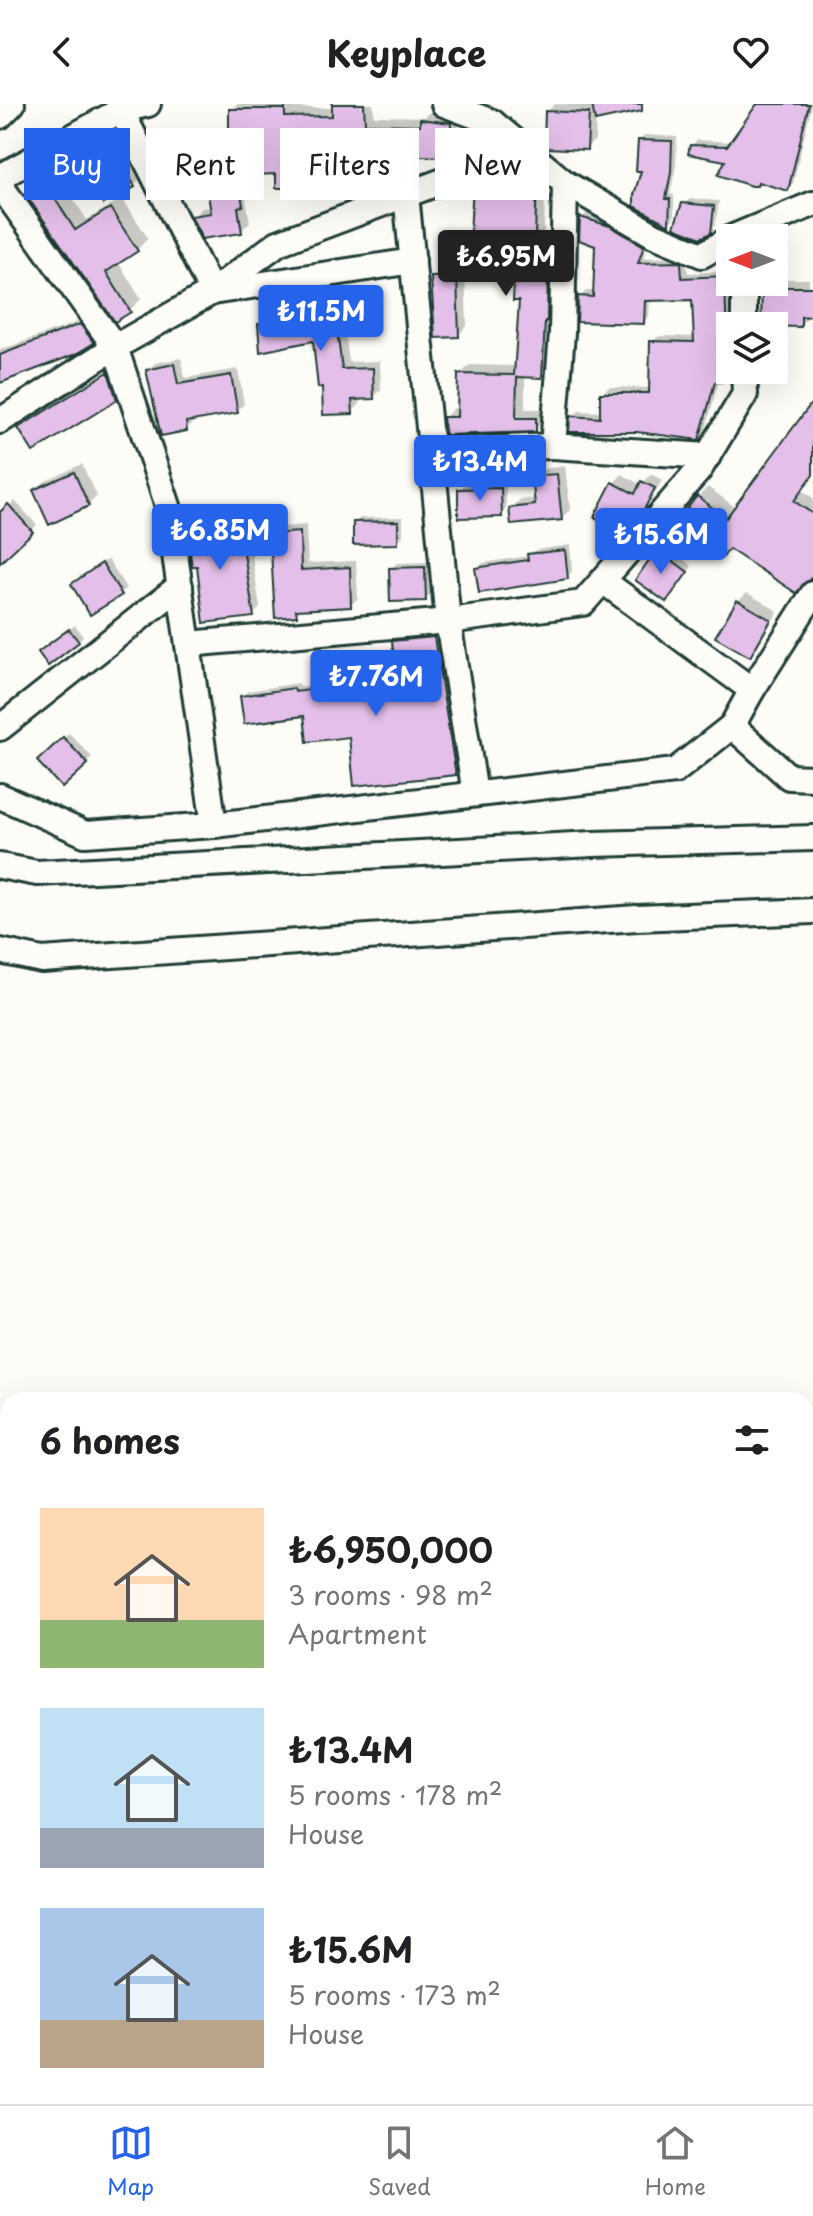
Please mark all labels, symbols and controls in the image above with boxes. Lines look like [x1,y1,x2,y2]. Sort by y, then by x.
text: Keyplace [326,25,487,79]
icon: back [40,30,84,74]
icon: heart [729,30,773,74]
chip: Buy [24,128,130,200]
chip: Rent [146,128,264,200]
chip: Filters [280,128,419,200]
chip: New [435,128,549,200]
north arrow [716,224,788,296]
map controls [716,224,788,384]
pin: ₺6.95M [441,230,571,298]
text: ₺6.95M [456,236,556,275]
pin: ₺11.5M [256,285,386,353]
text: ₺11.5M [276,291,366,330]
button: layers [716,312,788,384]
pin: ₺13.4M [415,435,545,503]
text: ₺13.4M [432,441,528,480]
pin: ₺6.85M [155,504,285,572]
pin: ₺15.6M [596,508,726,576]
text: ₺6.85M [170,510,270,549]
text: ₺15.6M [613,514,709,553]
pin: ₺7.76M [311,650,441,718]
text: ₺7.76M [328,656,424,695]
text: 6 homes [40,1414,180,1466]
icon: filters [730,1418,774,1462]
text: ₺6,950,000 [288,1523,493,1575]
icon: home [104,1540,200,1636]
text: 3 rooms · 98 m² [288,1575,493,1614]
text: Apartment [288,1614,427,1653]
text: ₺13.4M [288,1723,414,1775]
icon: home [104,1740,200,1836]
text: 5 rooms · 178 m² [288,1775,502,1814]
text: House [288,1814,364,1853]
text: ₺15.6M [288,1923,413,1975]
icon: home [104,1940,200,2036]
text: 5 rooms · 173 m² [288,1975,501,2014]
text: House [288,2014,364,2053]
tab: Map [107,2121,154,2202]
tab: Saved [368,2121,431,2202]
tab: Home [645,2121,706,2202]

